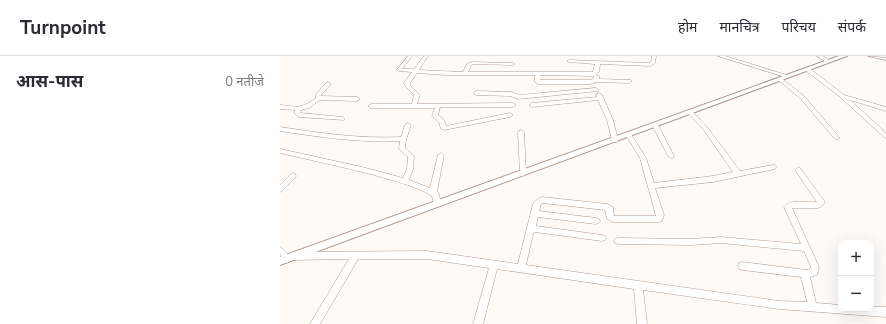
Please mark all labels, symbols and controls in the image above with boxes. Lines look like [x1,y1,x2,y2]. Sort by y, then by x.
text: Turnpoint [20,15,106,41]
text: होम [678,18,697,37]
text: मानचित्र [719,18,760,37]
text: परिचय [782,18,816,37]
text: संपर्क [838,18,866,37]
text: आस-पास [16,70,83,93]
text: 0 नतीजे [225,73,264,91]
map controls [838,240,874,312]
button: + [838,240,874,276]
button: − [838,276,874,312]

